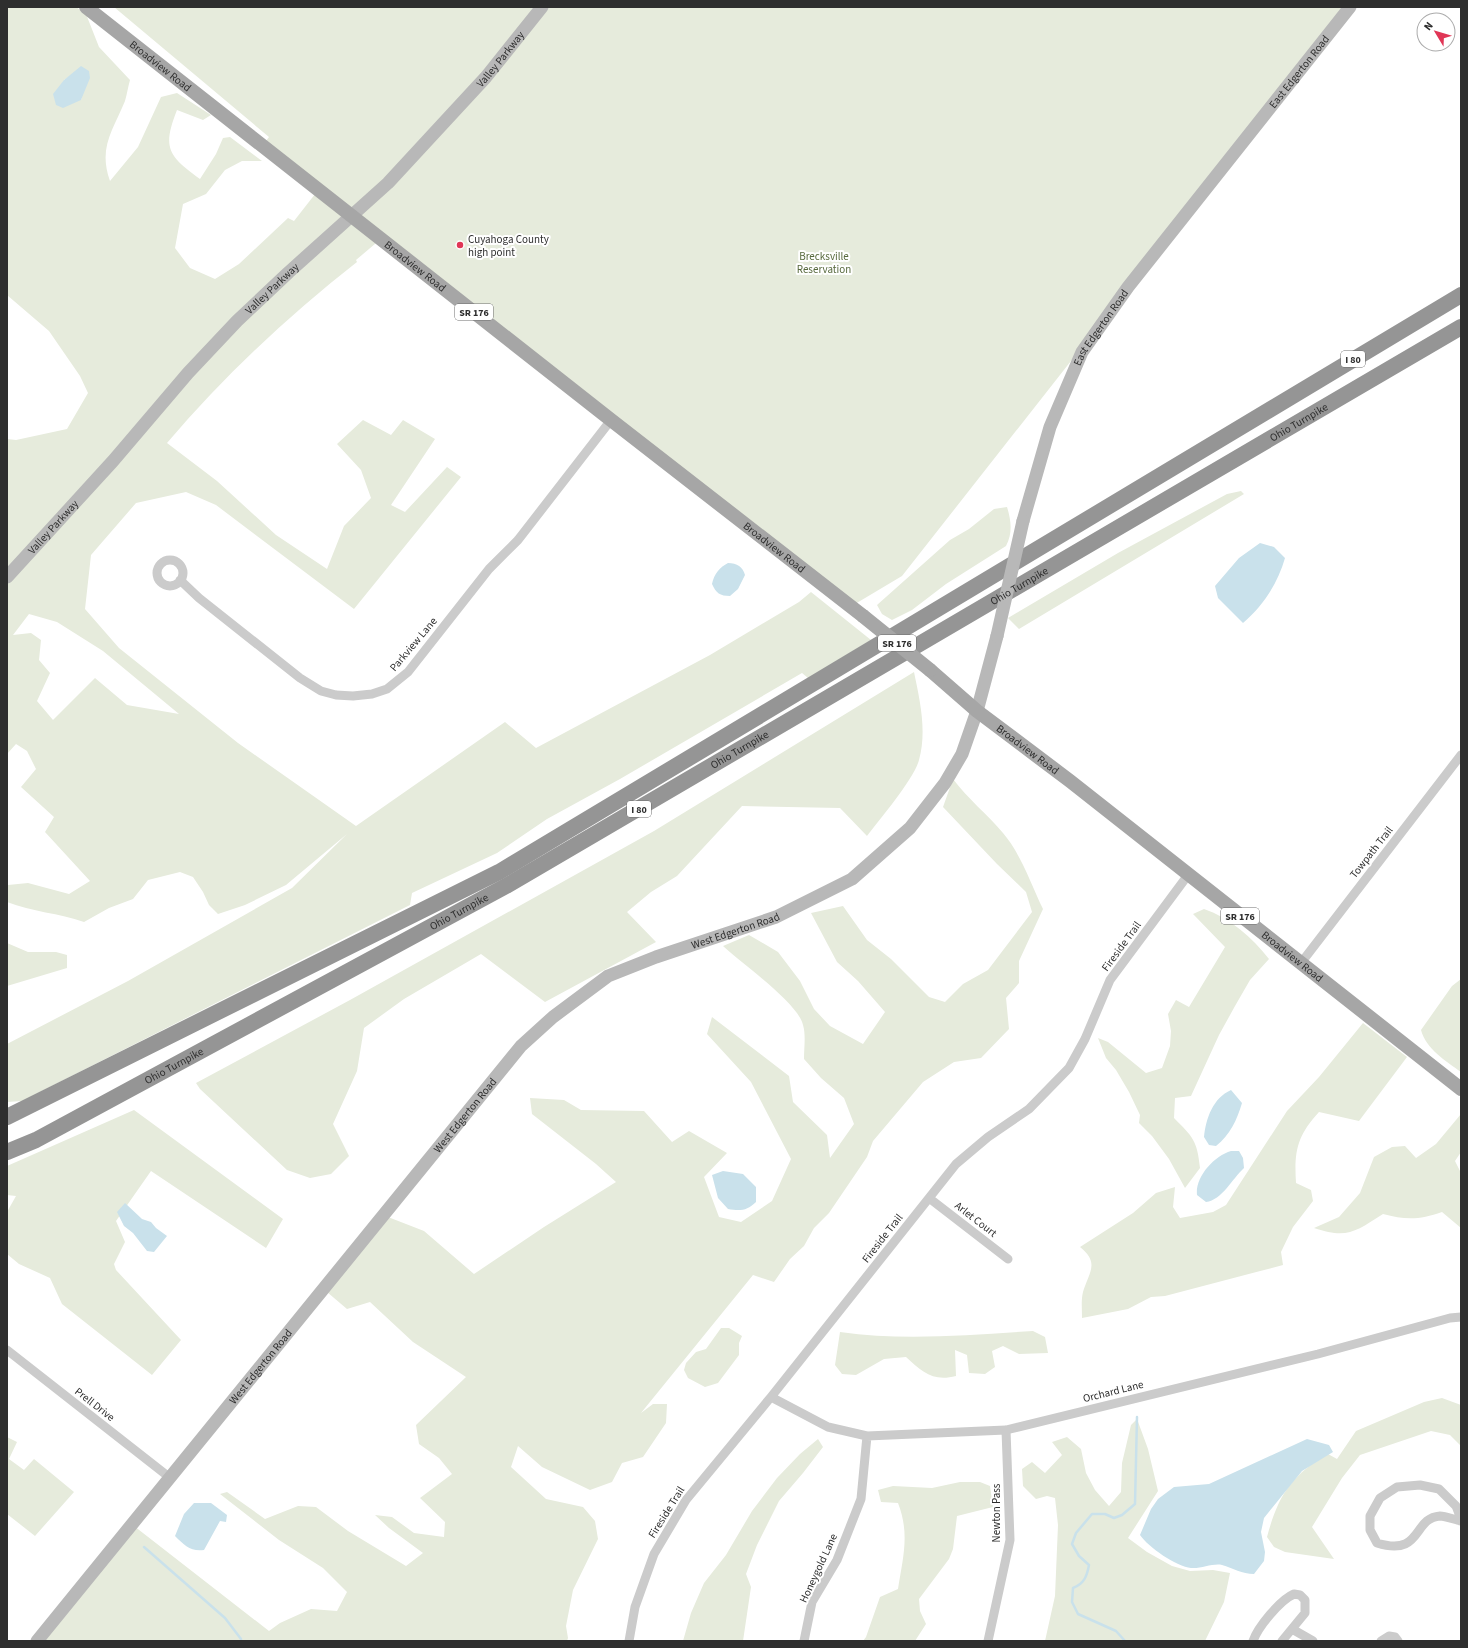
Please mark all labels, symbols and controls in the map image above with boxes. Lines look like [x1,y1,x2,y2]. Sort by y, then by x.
north arrow [1416,12,1456,52]
text: N [1420,19,1437,34]
street label: Valley Parkway [473,28,528,91]
street label: East Edgerton Road [1266,32,1333,112]
street label: Broadview Road [126,37,194,95]
place label: Cuyahoga County high point [468,232,549,260]
street label: Broadview Road [381,237,449,295]
marker: Cuyahoga County high point [455,240,465,250]
park label: Brecksville Reservation [797,249,851,277]
street label: Valley Parkway [242,260,302,318]
street label: East Edgerton Road [1070,286,1132,368]
road number: SR 176 [455,304,493,320]
road number: I 80 [1341,351,1365,367]
street label: Ohio Turnpike [1267,399,1331,445]
street label: Valley Parkway [25,497,82,557]
street label: Broadview Road [740,519,808,576]
street label: Ohio Turnpike [987,563,1051,609]
street label: Parkview Lane [386,614,441,675]
road number: SR 176 [878,635,916,651]
street label: Broadview Road [993,721,1062,778]
street label: Ohio Turnpike [708,727,772,773]
road number: I 80 [627,801,651,817]
street label: Towpath Trail [1346,823,1397,881]
street label: Ohio Turnpike [427,890,492,934]
road number: SR 176 [1221,908,1259,924]
street label: West Edgerton Road [689,909,783,953]
street label: Fireside Trail [1098,918,1145,974]
street label: Broadview Road [1258,928,1326,986]
street label: Ohio Turnpike [142,1044,207,1088]
street label: West Edgerton Road [430,1075,500,1156]
street label: Arlet Court [952,1198,1000,1241]
street label: Fireside Trail [859,1211,906,1266]
street label: West Edgerton Road [226,1326,296,1407]
street label: Orchard Lane [1081,1377,1146,1406]
street label: Prell Drive [72,1384,118,1425]
street label: Fireside Trail [645,1483,688,1541]
street label: Newton Pass [989,1483,1004,1542]
street label: Honeygold Lane [796,1531,841,1605]

